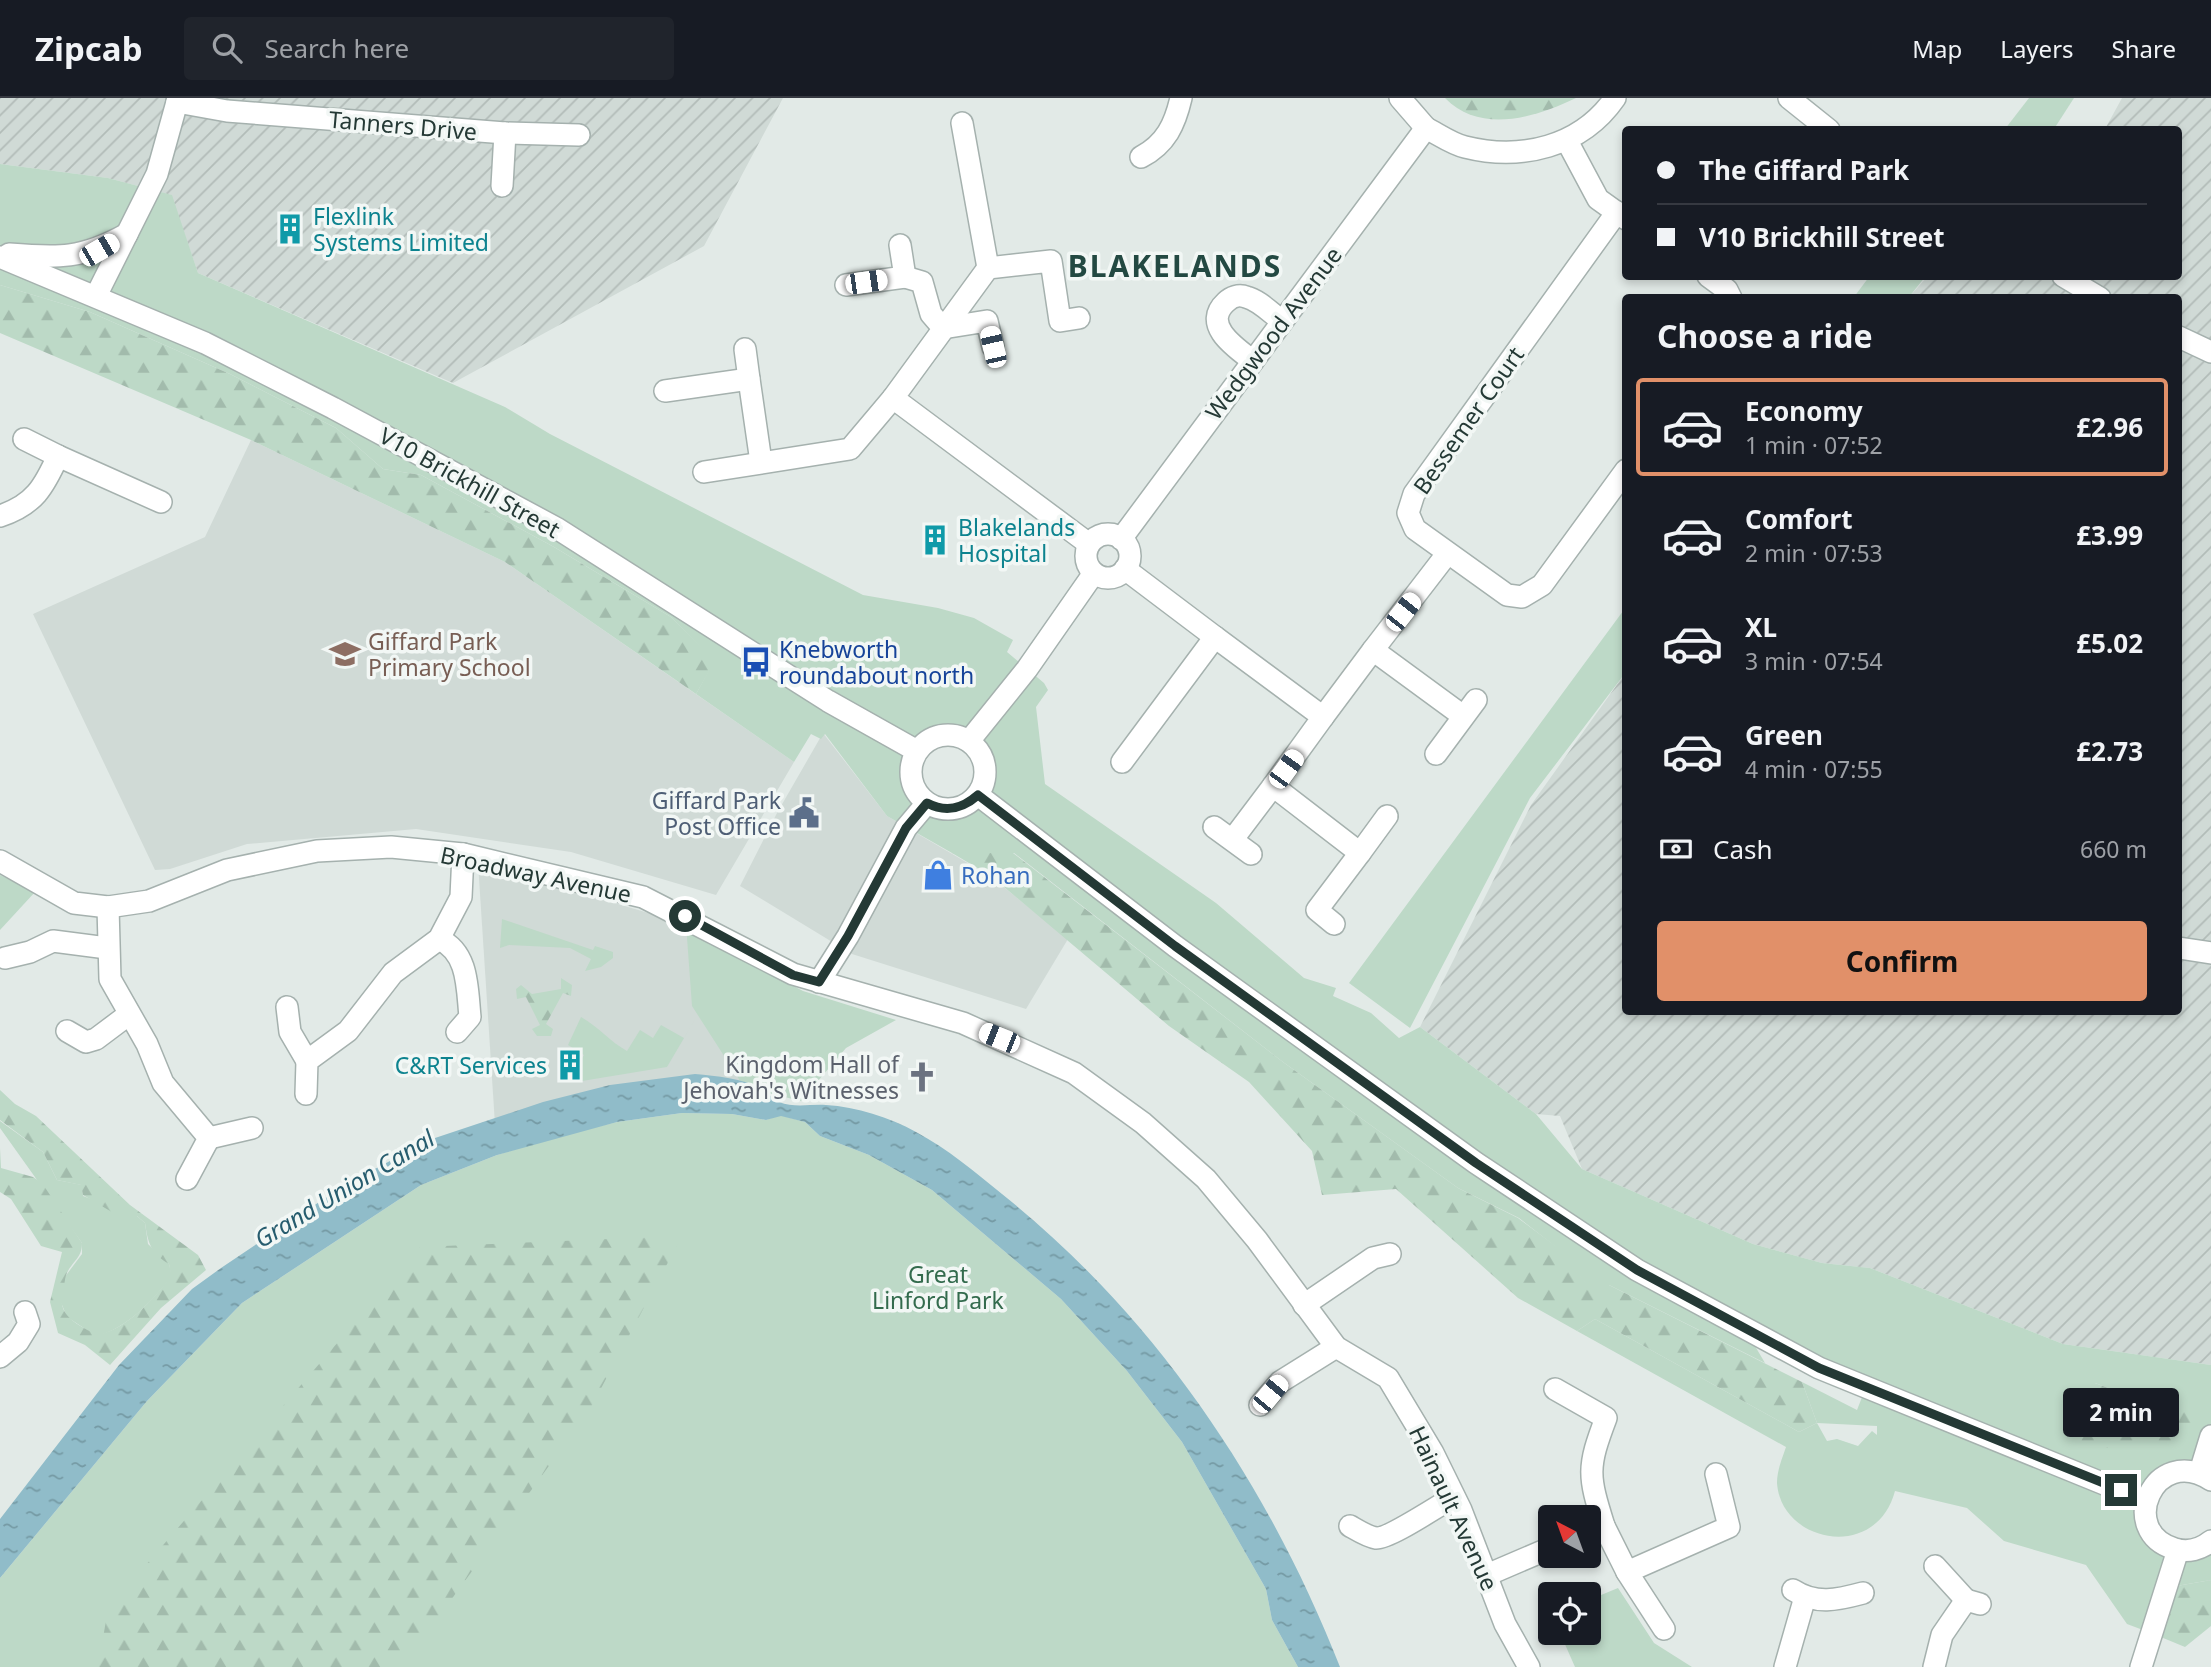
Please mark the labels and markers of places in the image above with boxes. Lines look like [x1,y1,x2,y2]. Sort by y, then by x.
place label: Flexlink Systems Limited [313,200,489,258]
building icon: Flexlink Systems Limited [273,212,307,246]
place label: Blakelands Hospital [958,511,1075,569]
building icon: Blakelands Hospital [918,523,952,557]
place label: Giffard Park Primary School [368,625,531,683]
place label: Knebworth roundabout north [779,633,974,691]
school or university icon: Giffard Park Primary School [328,637,362,671]
bus stop icon: Knebworth roundabout north [739,645,773,679]
place label: Giffard Park Post Office [652,784,782,842]
public building icon: Giffard Park Post Office [787,796,821,830]
shop icon: Rohan [921,858,955,892]
place label: Rohan [961,859,1031,891]
building icon: C&RT Services [553,1048,587,1082]
place label: Kingdom Hall of Jehovah's Witnesses [681,1048,900,1106]
place label: C&RT Services [395,1049,547,1081]
church icon: Kingdom Hall of Jehovah's Witnesses [905,1060,939,1094]

